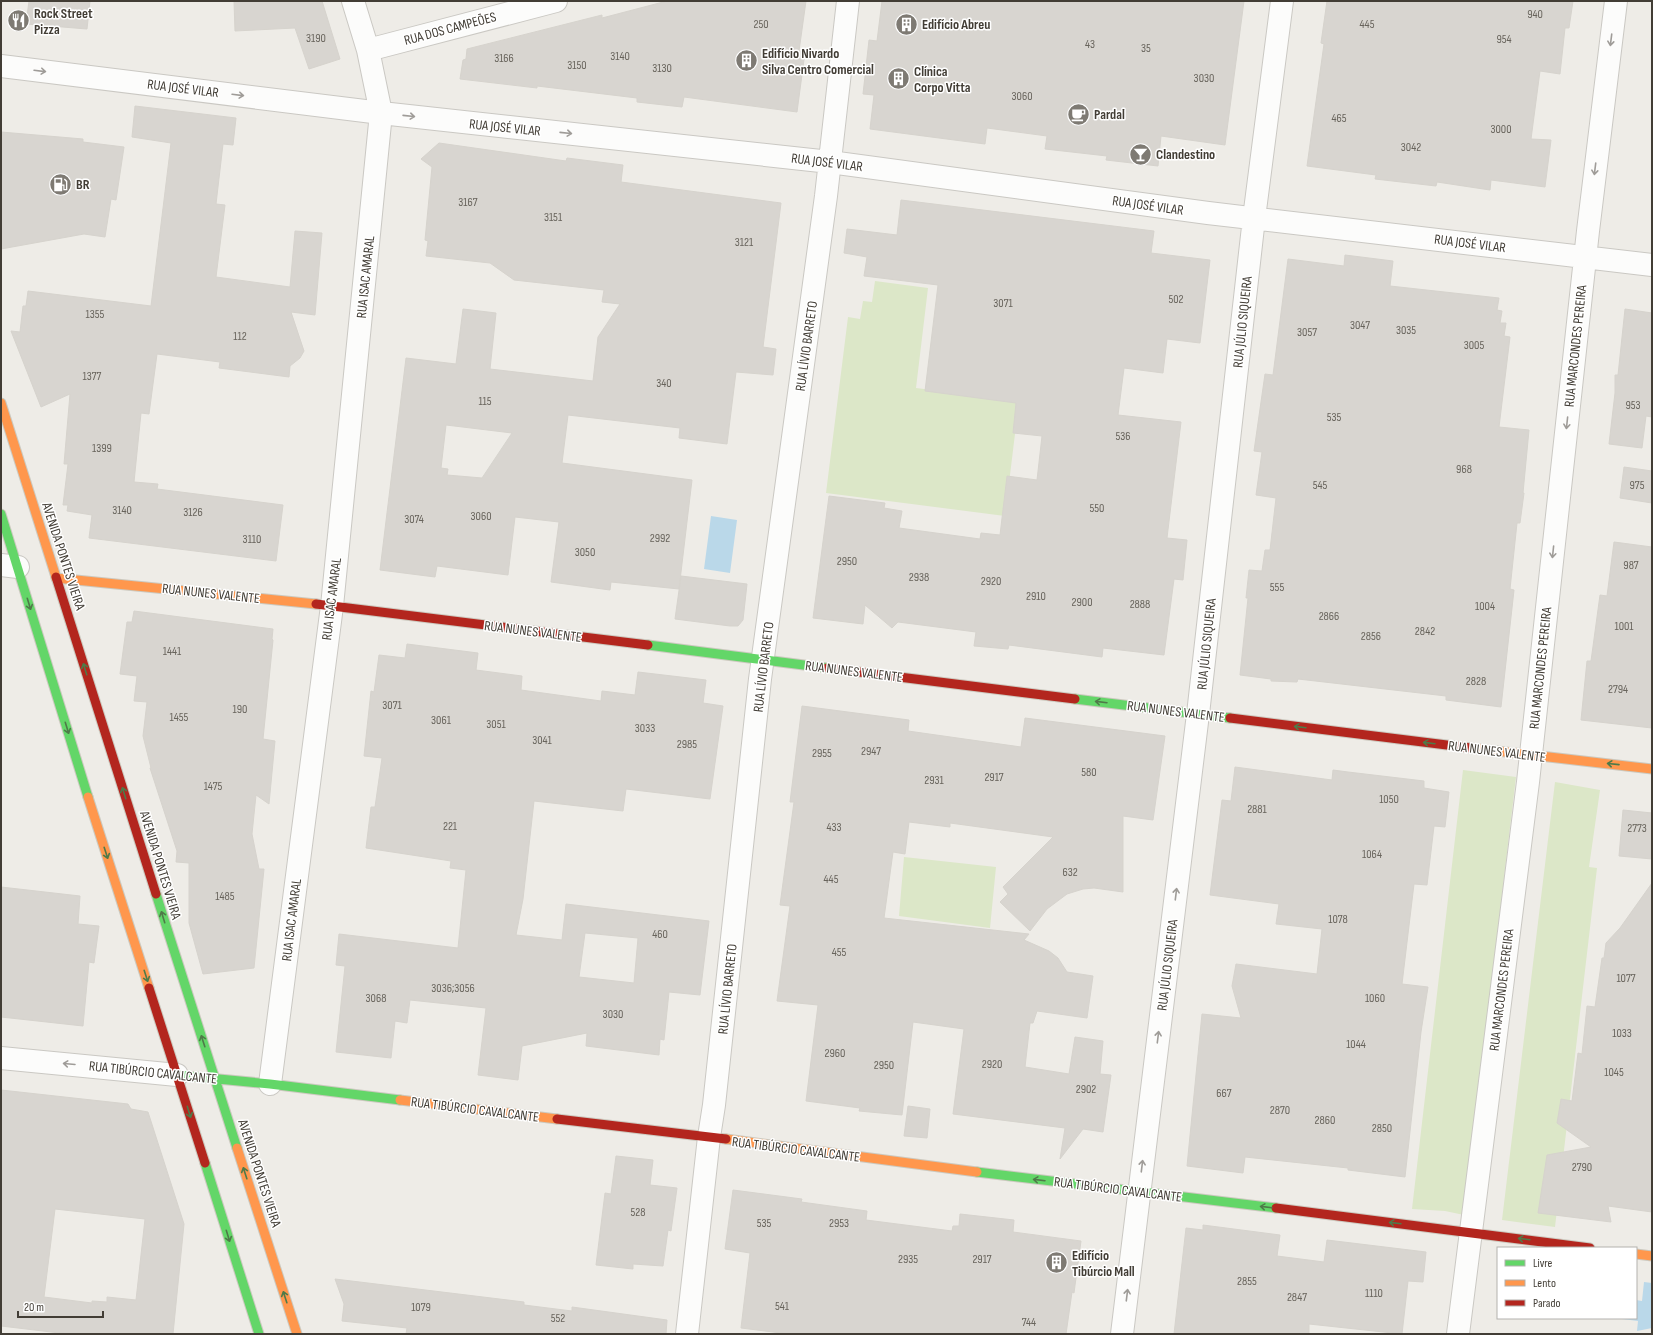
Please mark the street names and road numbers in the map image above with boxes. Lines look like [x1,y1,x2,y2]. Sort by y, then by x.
street label: RUA DOS CAMPEÕES [402,8,498,49]
street label: RUA JOSÉ VILAR [146,76,220,101]
street label: RUA JOSÉ VILAR [468,115,542,140]
street label: RUA JOSÉ VILAR [790,150,864,175]
street label: RUA JOSÉ VILAR [1111,192,1185,219]
street label: RUA JOSÉ VILAR [1433,231,1507,256]
street label: RUA ISAC AMARAL [353,235,378,319]
street label: RUA JÚLIO SIQUEIRA [1229,274,1256,369]
street label: RUA MARCONDES PEREIRA [1561,283,1590,408]
street label: RUA LÍVIO BARRETO [792,300,821,392]
street label: AVENIDA PONTES VIEIRA [38,499,89,613]
street label: RUA ISAC AMARAL [318,557,345,641]
street label: RUA NUNES VALENTE [161,580,261,607]
street label: RUA JÚLIO SIQUEIRA [1193,596,1220,691]
street label: RUA MARCONDES PEREIRA [1526,605,1555,730]
street label: RUA NUNES VALENTE [483,617,583,646]
street label: RUA LÍVIO BARRETO [750,621,777,713]
street label: RUA NUNES VALENTE [804,657,904,686]
street label: RUA NUNES VALENTE [1126,697,1226,726]
street label: RUA NUNES VALENTE [1447,737,1547,766]
street label: AVENIDA PONTES VIEIRA [136,808,185,922]
street label: RUA ISAC AMARAL [278,878,305,962]
street label: RUA JÚLIO SIQUEIRA [1153,917,1182,1012]
street label: RUA MARCONDES PEREIRA [1486,927,1518,1052]
street label: RUA LÍVIO BARRETO [714,943,741,1035]
street label: RUA TIBÚRCIO CAVALCANTE [88,1057,218,1088]
street label: RUA TIBÚRCIO CAVALCANTE [410,1093,540,1126]
street label: AVENIDA PONTES VIEIRA [234,1116,285,1230]
street label: RUA TIBÚRCIO CAVALCANTE [731,1133,861,1166]
street label: RUA TIBÚRCIO CAVALCANTE [1053,1173,1183,1206]

